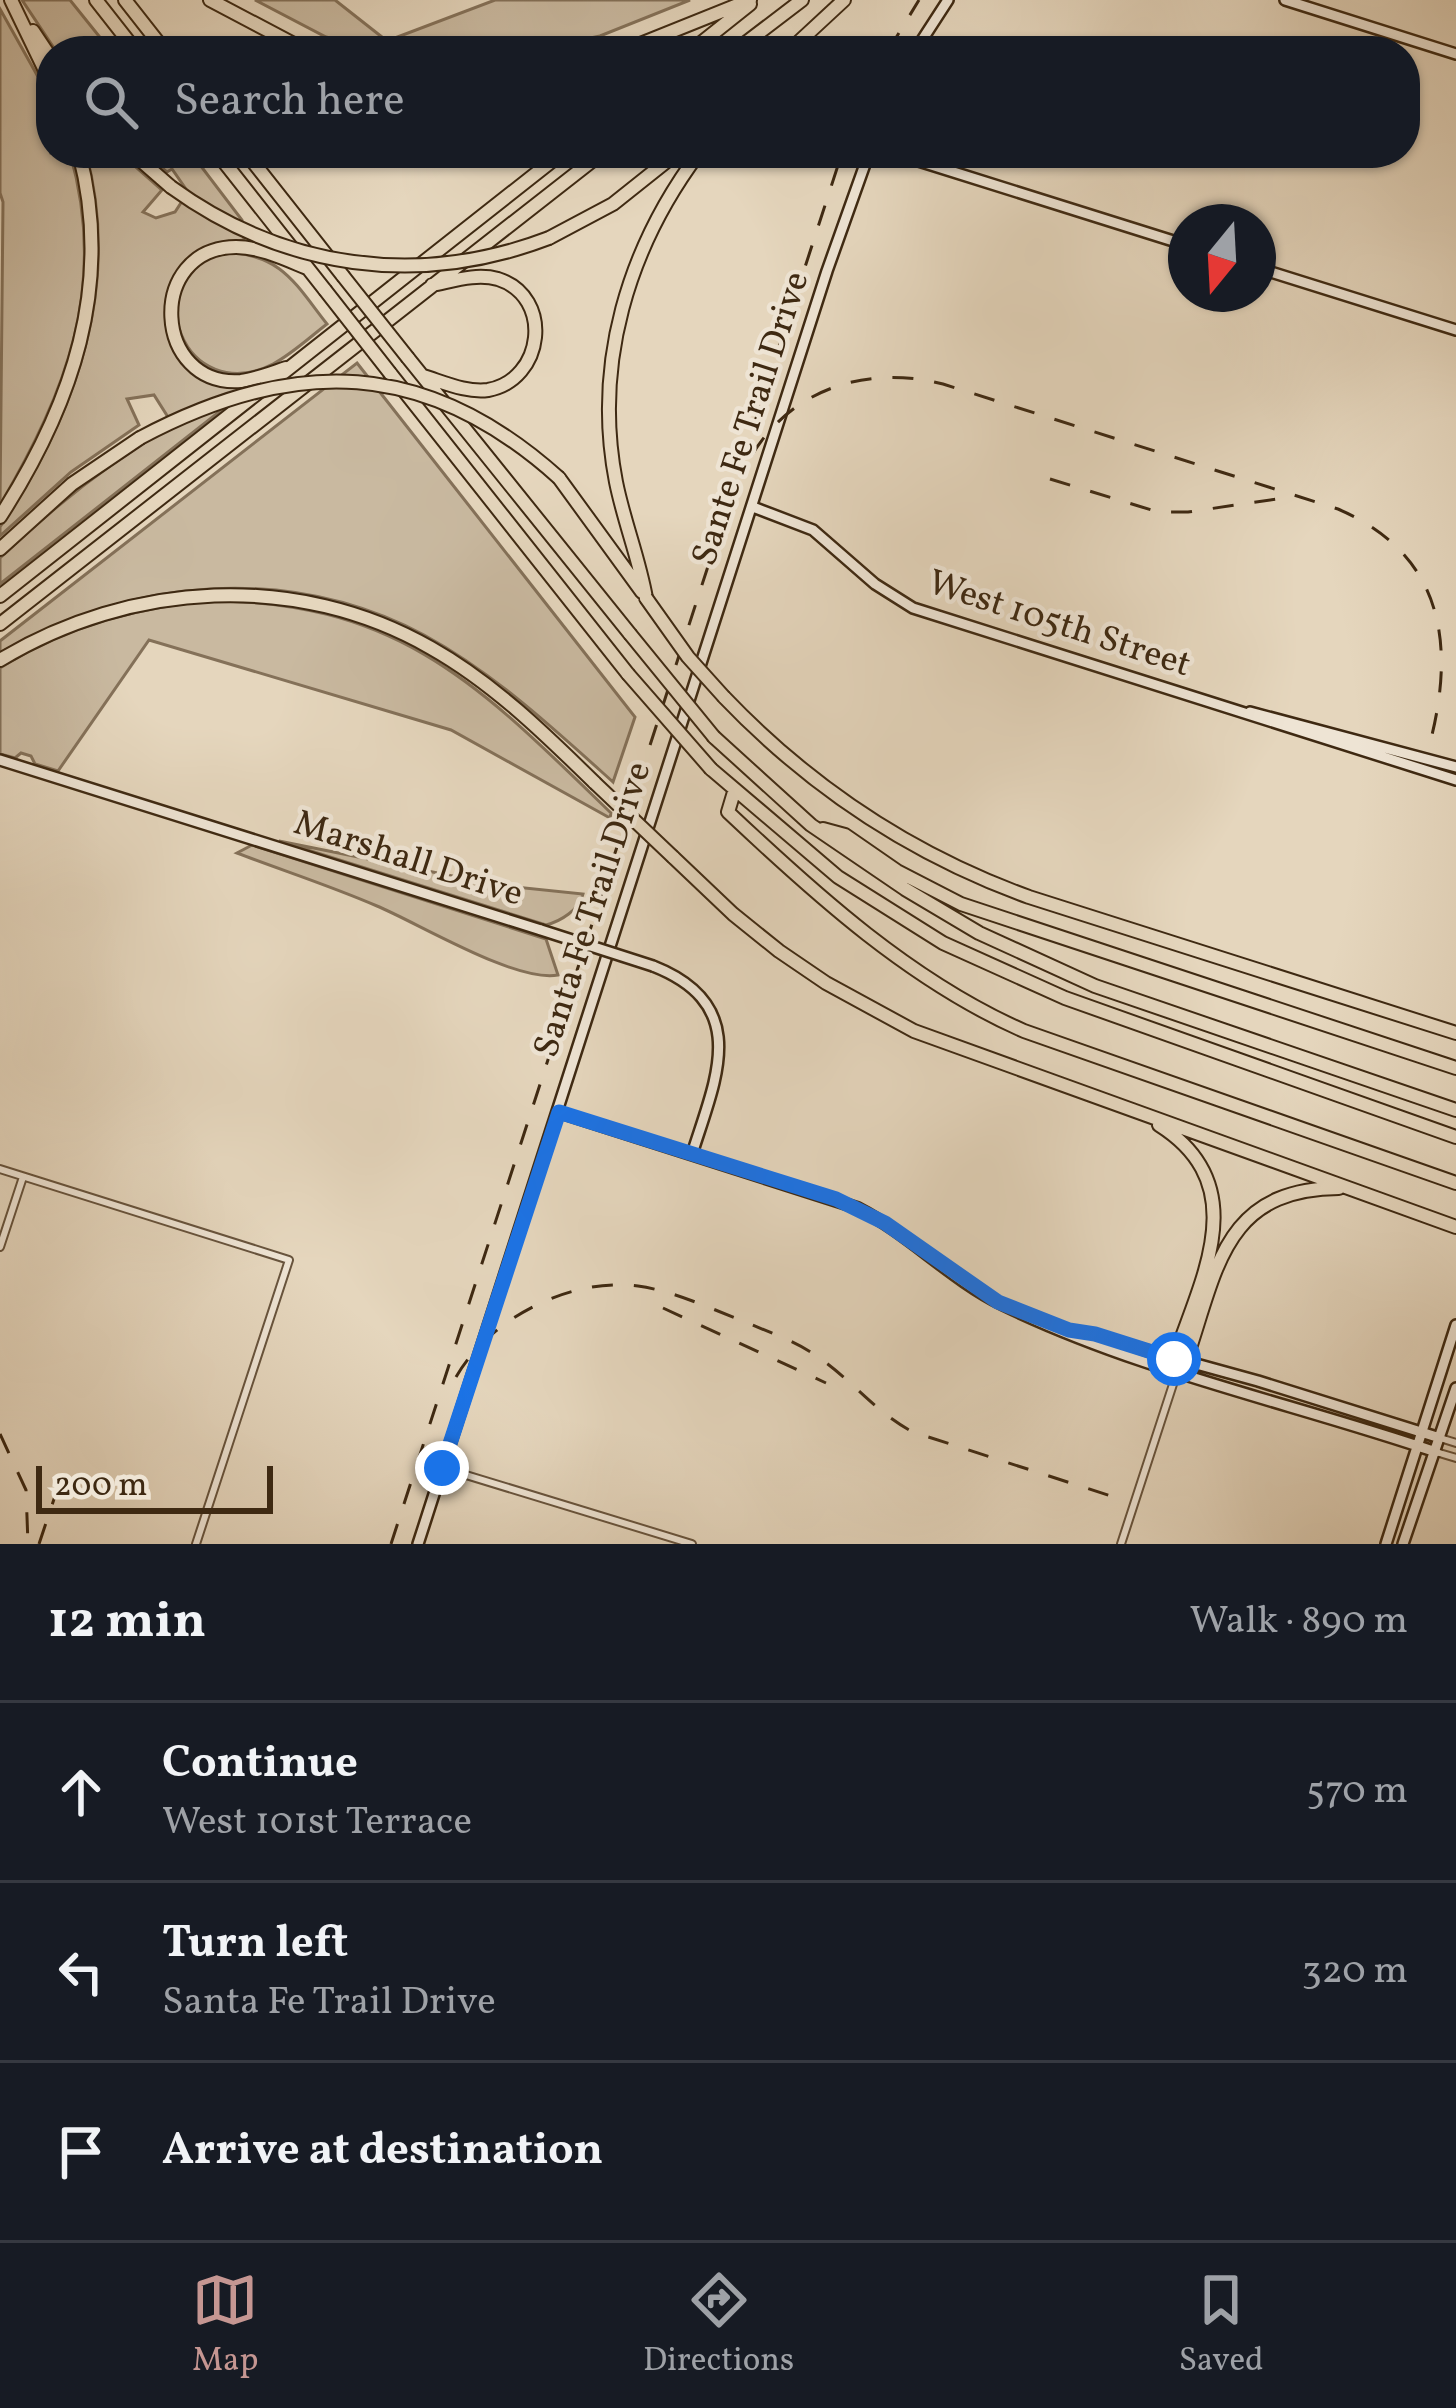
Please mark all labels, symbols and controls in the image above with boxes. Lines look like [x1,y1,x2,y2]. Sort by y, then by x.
search box [36,36,1420,168]
icon: search [78,69,144,135]
text: Search here [174,71,405,134]
north arrow [1168,204,1276,312]
street label: Sante Fe Trail Drive [681,265,823,573]
street label: West 105th Street [921,559,1197,691]
street label: Santa Fe Trail Drive [523,756,665,1064]
street label: Marshall Drive [287,799,529,921]
route start [1147,1332,1201,1386]
route end [415,1441,469,1495]
scale bar [36,1460,273,1513]
text: 200 m [54,1464,148,1510]
text: 12 min [48,1587,206,1658]
text: Walk · 890 m [1189,1595,1408,1649]
text: Continue [162,1733,358,1796]
icon: ahead [48,1759,114,1825]
text: 570 m [1306,1765,1408,1819]
text: West 101st Terrace [162,1796,472,1850]
text: Turn left [162,1913,348,1976]
icon: left [48,1939,114,2005]
text: 320 m [1302,1945,1408,1999]
text: Santa Fe Trail Drive [162,1976,496,2030]
icon: arrive [48,2119,114,2185]
text: Arrive at destination [162,2120,603,2183]
tab: Map [192,2267,258,2385]
tab: Directions [643,2267,794,2385]
tab: Saved [1179,2267,1264,2385]

